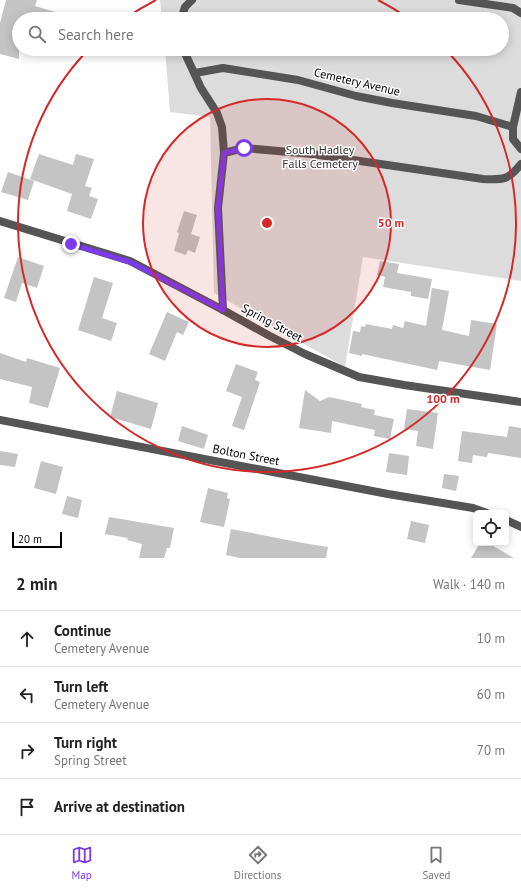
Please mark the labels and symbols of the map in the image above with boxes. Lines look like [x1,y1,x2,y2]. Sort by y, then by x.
street label: Cemetery Avenue [313,64,402,99]
route start [235,139,253,157]
park label: South Hadley Falls Cemetery [282,142,358,171]
text: 50 m [378,215,404,230]
centre of rings [260,216,274,230]
route end [62,235,80,253]
street label: Spring Street [239,300,305,345]
text: 100 m [426,391,460,406]
street label: Bolton Street [211,441,281,468]
scale bar [12,530,62,549]

